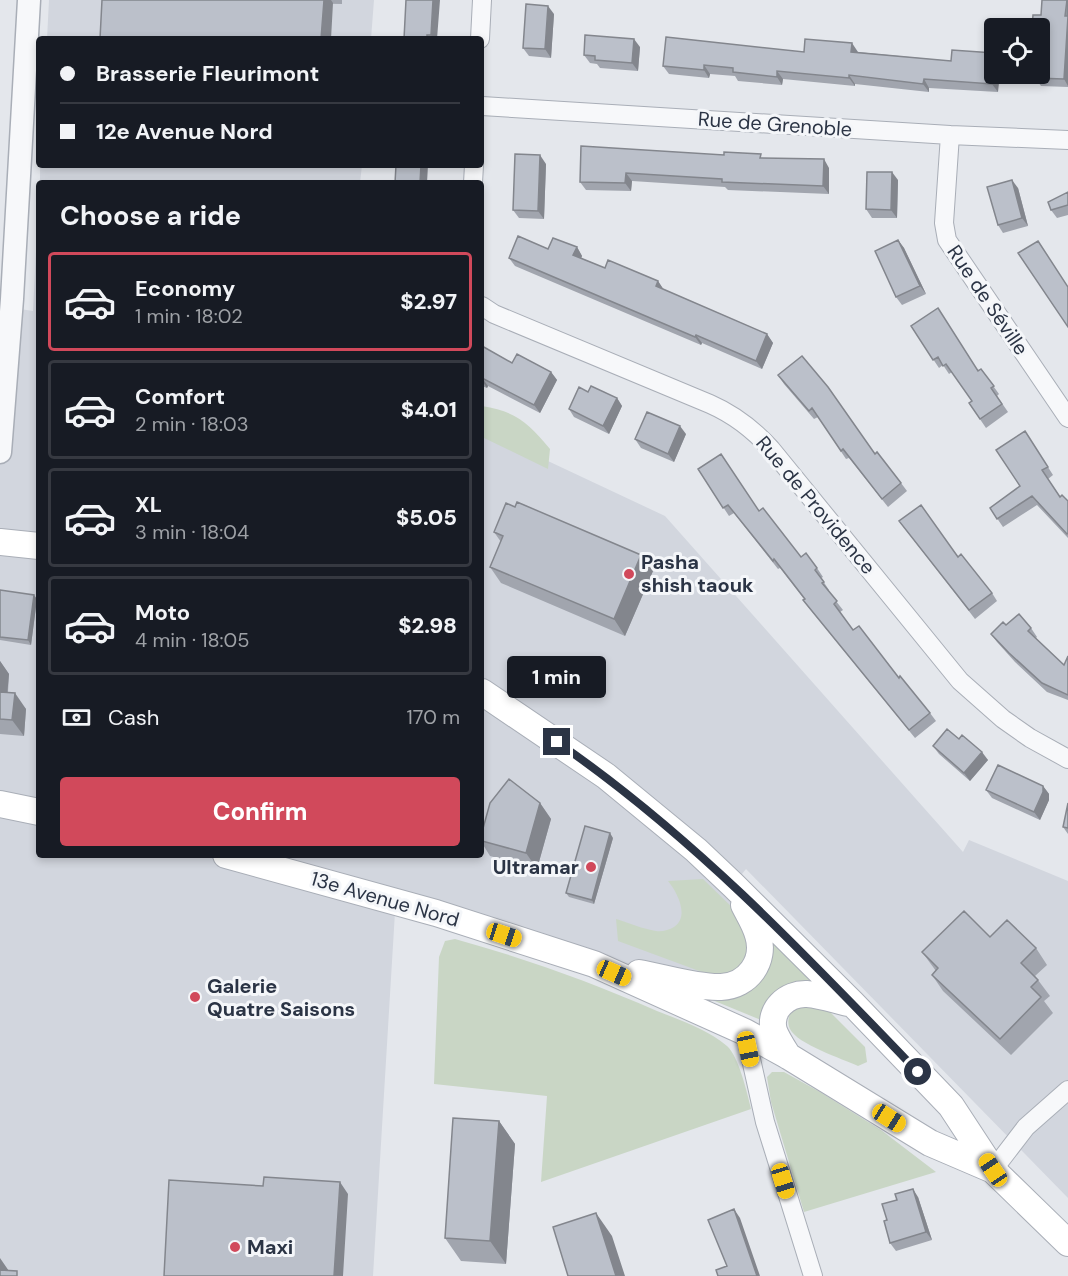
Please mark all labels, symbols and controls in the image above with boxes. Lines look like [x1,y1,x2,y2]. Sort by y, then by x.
map controls [984,18,1050,84]
button: locate [984,18,1050,84]
text: Brasserie Fleurimont [96,59,319,88]
street label: Rue de Grenoble [697,106,853,142]
text: 12e Avenue Nord [96,117,273,146]
text: Choose a ride [60,198,241,233]
street label: Rue de Séville [942,240,1034,360]
text: Economy [135,274,235,303]
icon: car [63,275,117,329]
text: $2.97 [400,287,457,316]
text: 1 min · 18:02 [135,303,243,329]
text: Comfort [135,382,225,411]
icon: car [63,383,117,437]
text: $4.01 [401,395,457,424]
text: 2 min · 18:03 [135,411,248,437]
street label: Rue de Providence [751,430,881,580]
text: XL [135,490,162,519]
icon: car [63,491,117,545]
text: $5.05 [396,503,457,532]
text: 3 min · 18:04 [135,519,249,545]
place label: Pasha shish taouk [641,549,754,598]
marker: Pasha shish taouk [622,567,636,581]
text: Moto [135,598,190,627]
icon: car [63,599,117,653]
text: $2.98 [398,611,457,640]
text: 4 min · 18:05 [135,627,249,653]
callout: 1 min [508,655,606,697]
text: 1 min [532,664,581,690]
icon: cash [60,701,93,734]
text: Cash [108,703,159,732]
text: 170 m [407,704,460,730]
route end [543,728,570,755]
button: Confirm [60,777,460,846]
place label: Ultramar [493,854,579,880]
marker: Ultramar [584,860,598,874]
street label: 13e Avenue Nord [308,865,462,933]
car [484,921,524,949]
car [594,957,634,989]
place label: Galerie Quatre Saisons [207,973,355,1022]
marker: Galerie Quatre Saisons [188,990,202,1004]
car [735,1030,761,1068]
route start [904,1058,931,1085]
car [869,1101,909,1135]
car [975,1150,1011,1190]
car [769,1161,797,1201]
place label: Maxi [247,1234,293,1260]
marker: Maxi [228,1240,242,1254]

